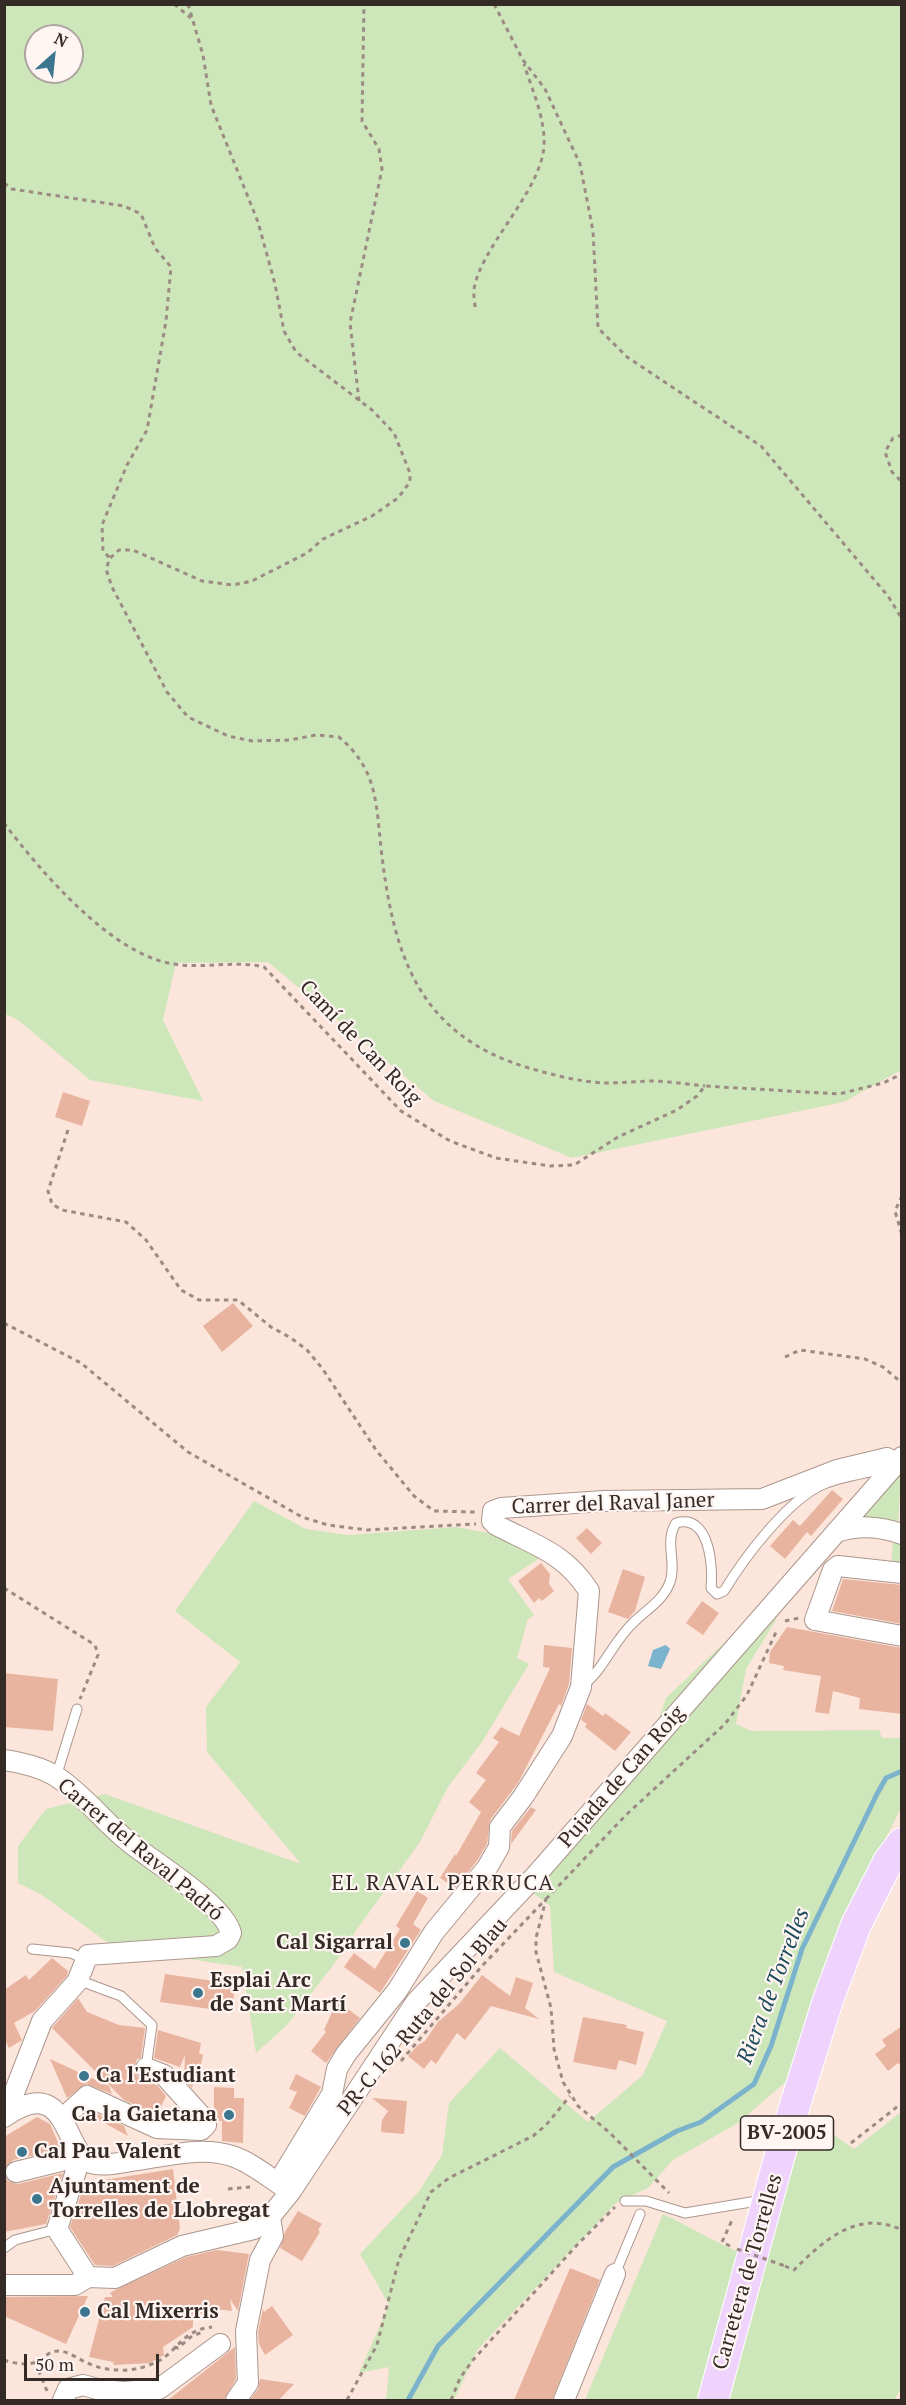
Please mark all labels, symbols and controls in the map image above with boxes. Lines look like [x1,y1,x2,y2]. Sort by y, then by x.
north arrow [24,24,84,84]
text: N [51,27,72,52]
street label: Camí de Can Roig [294,975,426,1111]
street label: Carrer del Raval Janer [511,1488,715,1520]
street label: Pujada de Can Roig [554,1701,690,1853]
street label: Carrer del Raval Padró [52,1773,228,1927]
district label: EL RAVAL PERRUCA [331,1871,555,1897]
water label: Riera de Torrelles [732,1904,816,2068]
street label: PR-C 162 Ruta del Sol Blau [333,1913,513,2121]
place label: Cal Sigarral [276,1930,393,1956]
marker: Cal Sigarral [398,1936,412,1950]
place label: Esplai Arc de Sant Martí [210,1968,346,2018]
marker: Esplai Arc de Sant Martí [191,1986,205,2000]
place label: Ca l'Estudiant [96,2063,236,2089]
marker: Ca l'Estudiant [77,2069,91,2083]
place label: Ca la Gaietana [71,2102,217,2128]
marker: Ca la Gaietana [222,2108,236,2122]
road number: BV-2005 [740,2116,834,2150]
place label: Cal Pau Valent [34,2139,181,2165]
marker: Cal Pau Valent [15,2145,29,2159]
street label: Carretera de Torrelles [708,2171,788,2373]
place label: Ajuntament de Torrelles de Llobregat [49,2174,270,2224]
marker: Ajuntament de Torrelles de Llobregat [30,2192,44,2206]
place label: Cal Mixerris [97,2299,219,2325]
marker: Cal Mixerris [78,2305,92,2319]
scale bar [27,2342,162,2380]
text: 50 m [35,2352,74,2376]

